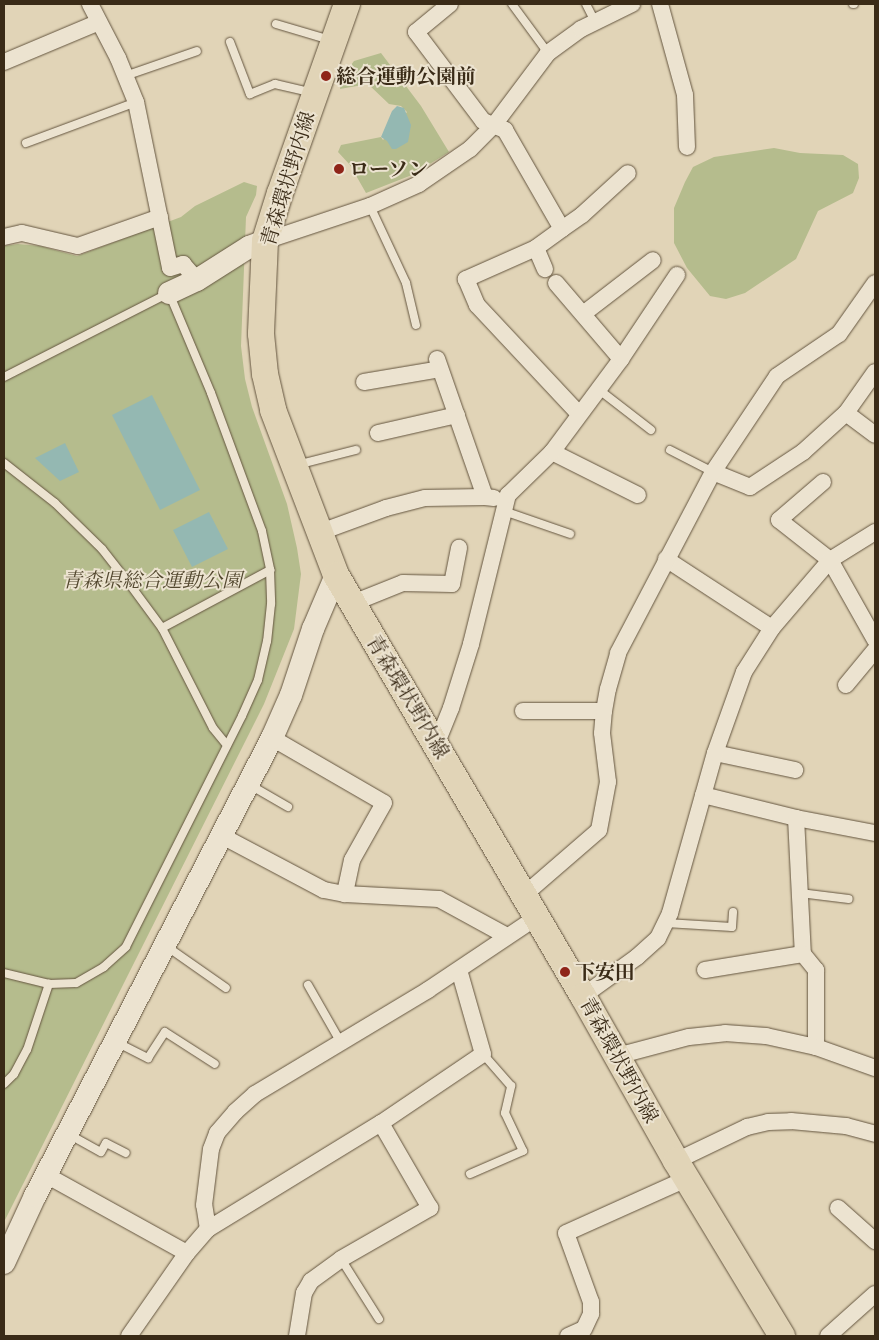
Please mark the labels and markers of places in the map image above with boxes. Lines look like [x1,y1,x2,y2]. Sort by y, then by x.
place label: 総合運動公園前 [336,64,476,88]
marker: 総合運動公園前 [320,70,332,82]
place label: ローソン [349,157,429,181]
marker: ローソン [333,163,345,175]
place label: 下安田 [575,960,635,984]
marker: 下安田 [559,966,571,978]

